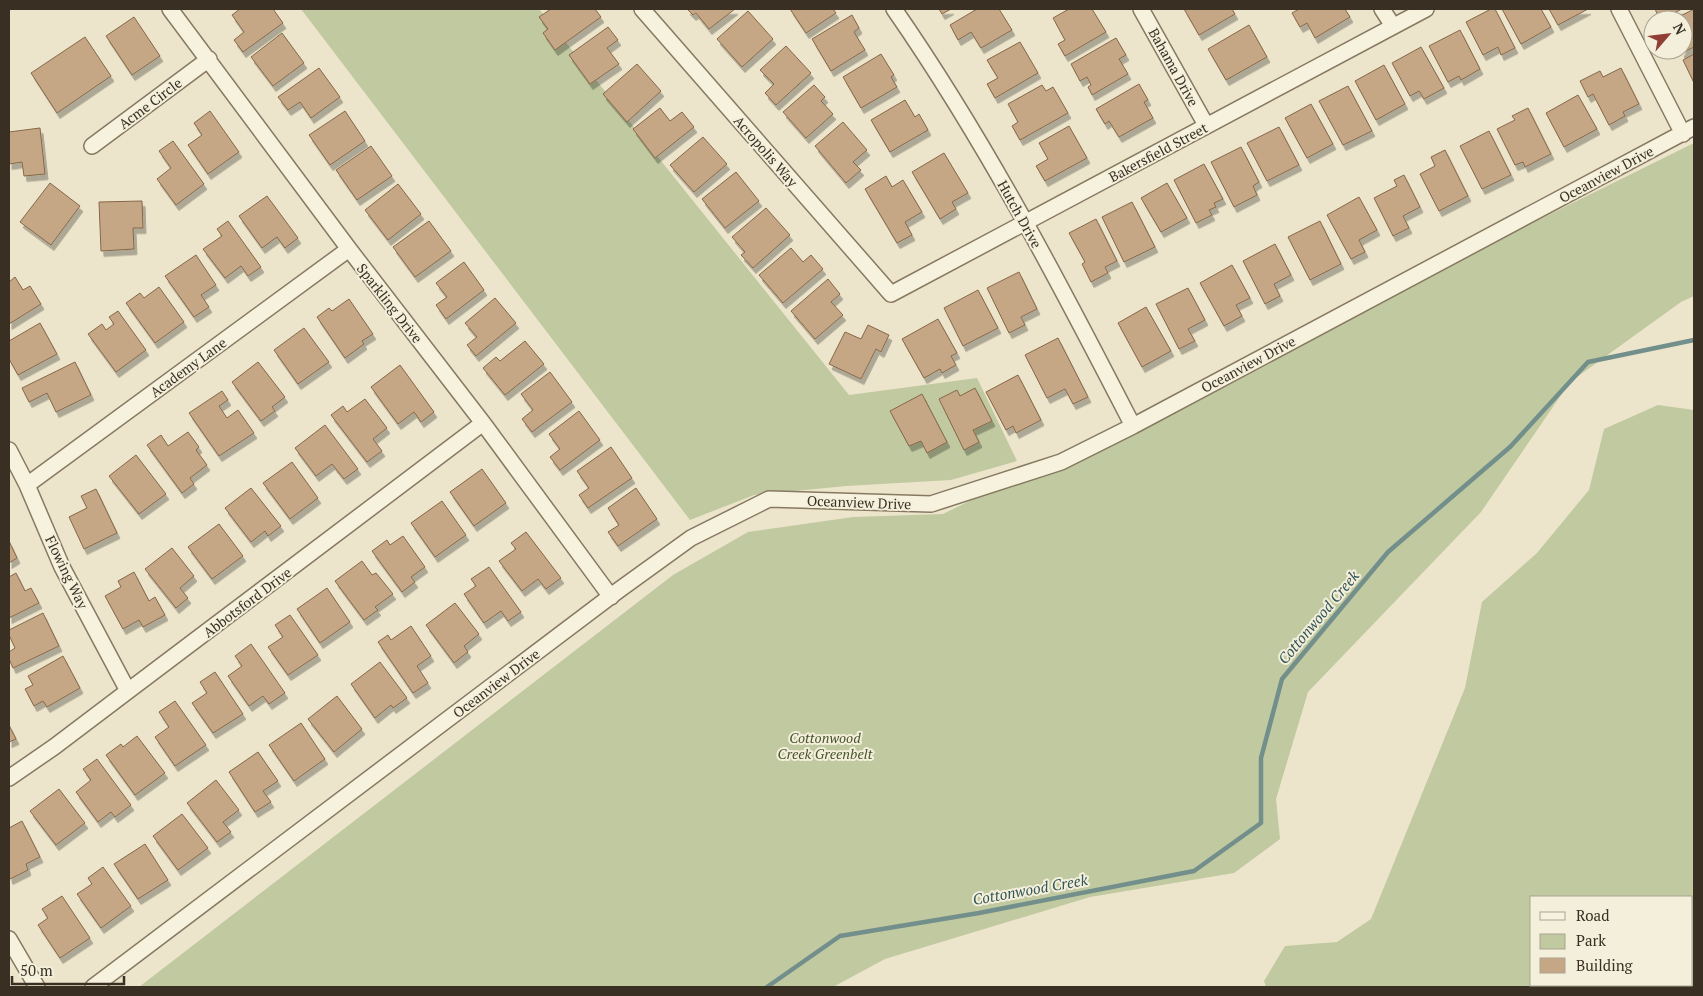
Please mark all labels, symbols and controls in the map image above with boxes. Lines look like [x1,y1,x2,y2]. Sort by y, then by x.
north arrow [1643,10,1693,60]
text: N [1669,20,1691,38]
street label: Bahama Drive [1145,24,1203,110]
street label: Acme Circle [115,73,185,133]
street label: Acropolis Way [730,111,803,191]
street label: Bakersfield Street [1105,118,1211,186]
street label: Oceanview Drive [1555,141,1657,207]
street label: Hutch Drive [994,177,1046,251]
street label: Sparkling Drive [353,259,427,347]
street label: Oceanview Drive [1197,331,1299,397]
street label: Academy Lane [146,333,230,401]
street label: Oceanview Drive [807,491,911,513]
street label: Flowing Way [41,532,93,613]
street label: Abbotsford Drive [199,563,295,641]
water label: Cottonwood Creek [1273,565,1364,668]
street label: Oceanview Drive [449,644,543,722]
park label: Cottonwood Creek Greenbelt [778,728,873,763]
water label: Cottonwood Creek [971,869,1090,909]
legend [1530,896,1693,986]
text: Road [1576,905,1609,925]
text: Park [1576,930,1606,950]
scale bar [12,954,125,986]
text: Building [1576,955,1634,975]
text: 50 m [20,960,53,980]

